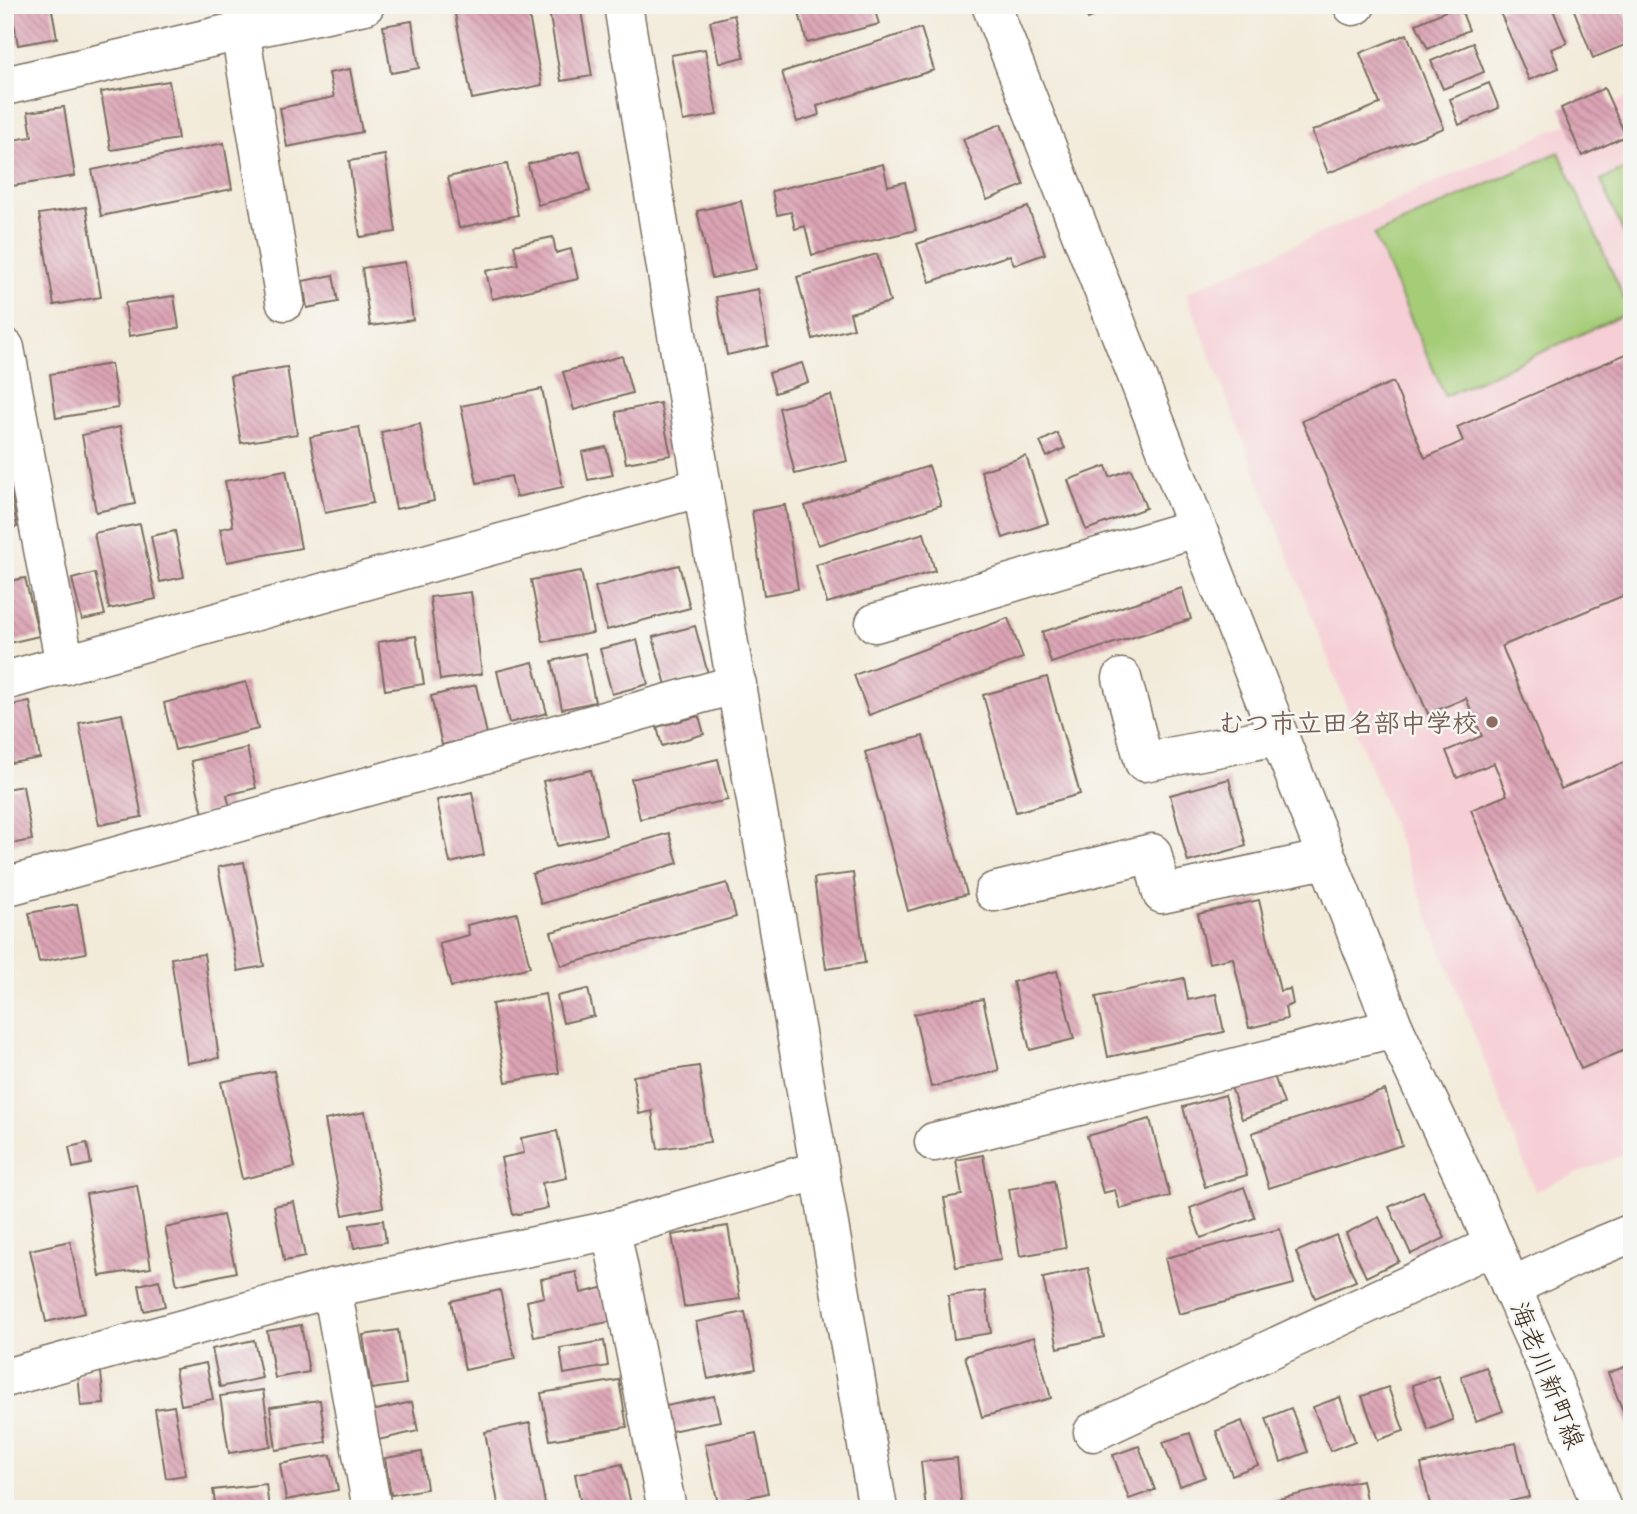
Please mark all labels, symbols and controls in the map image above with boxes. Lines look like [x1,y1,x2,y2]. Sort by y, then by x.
place label: むつ市立田名部中学校 [1218,705,1478,740]
marker: むつ市立田名部中学校 [1484,714,1500,730]
street label: 海老川新町線 [1503,1296,1593,1454]

